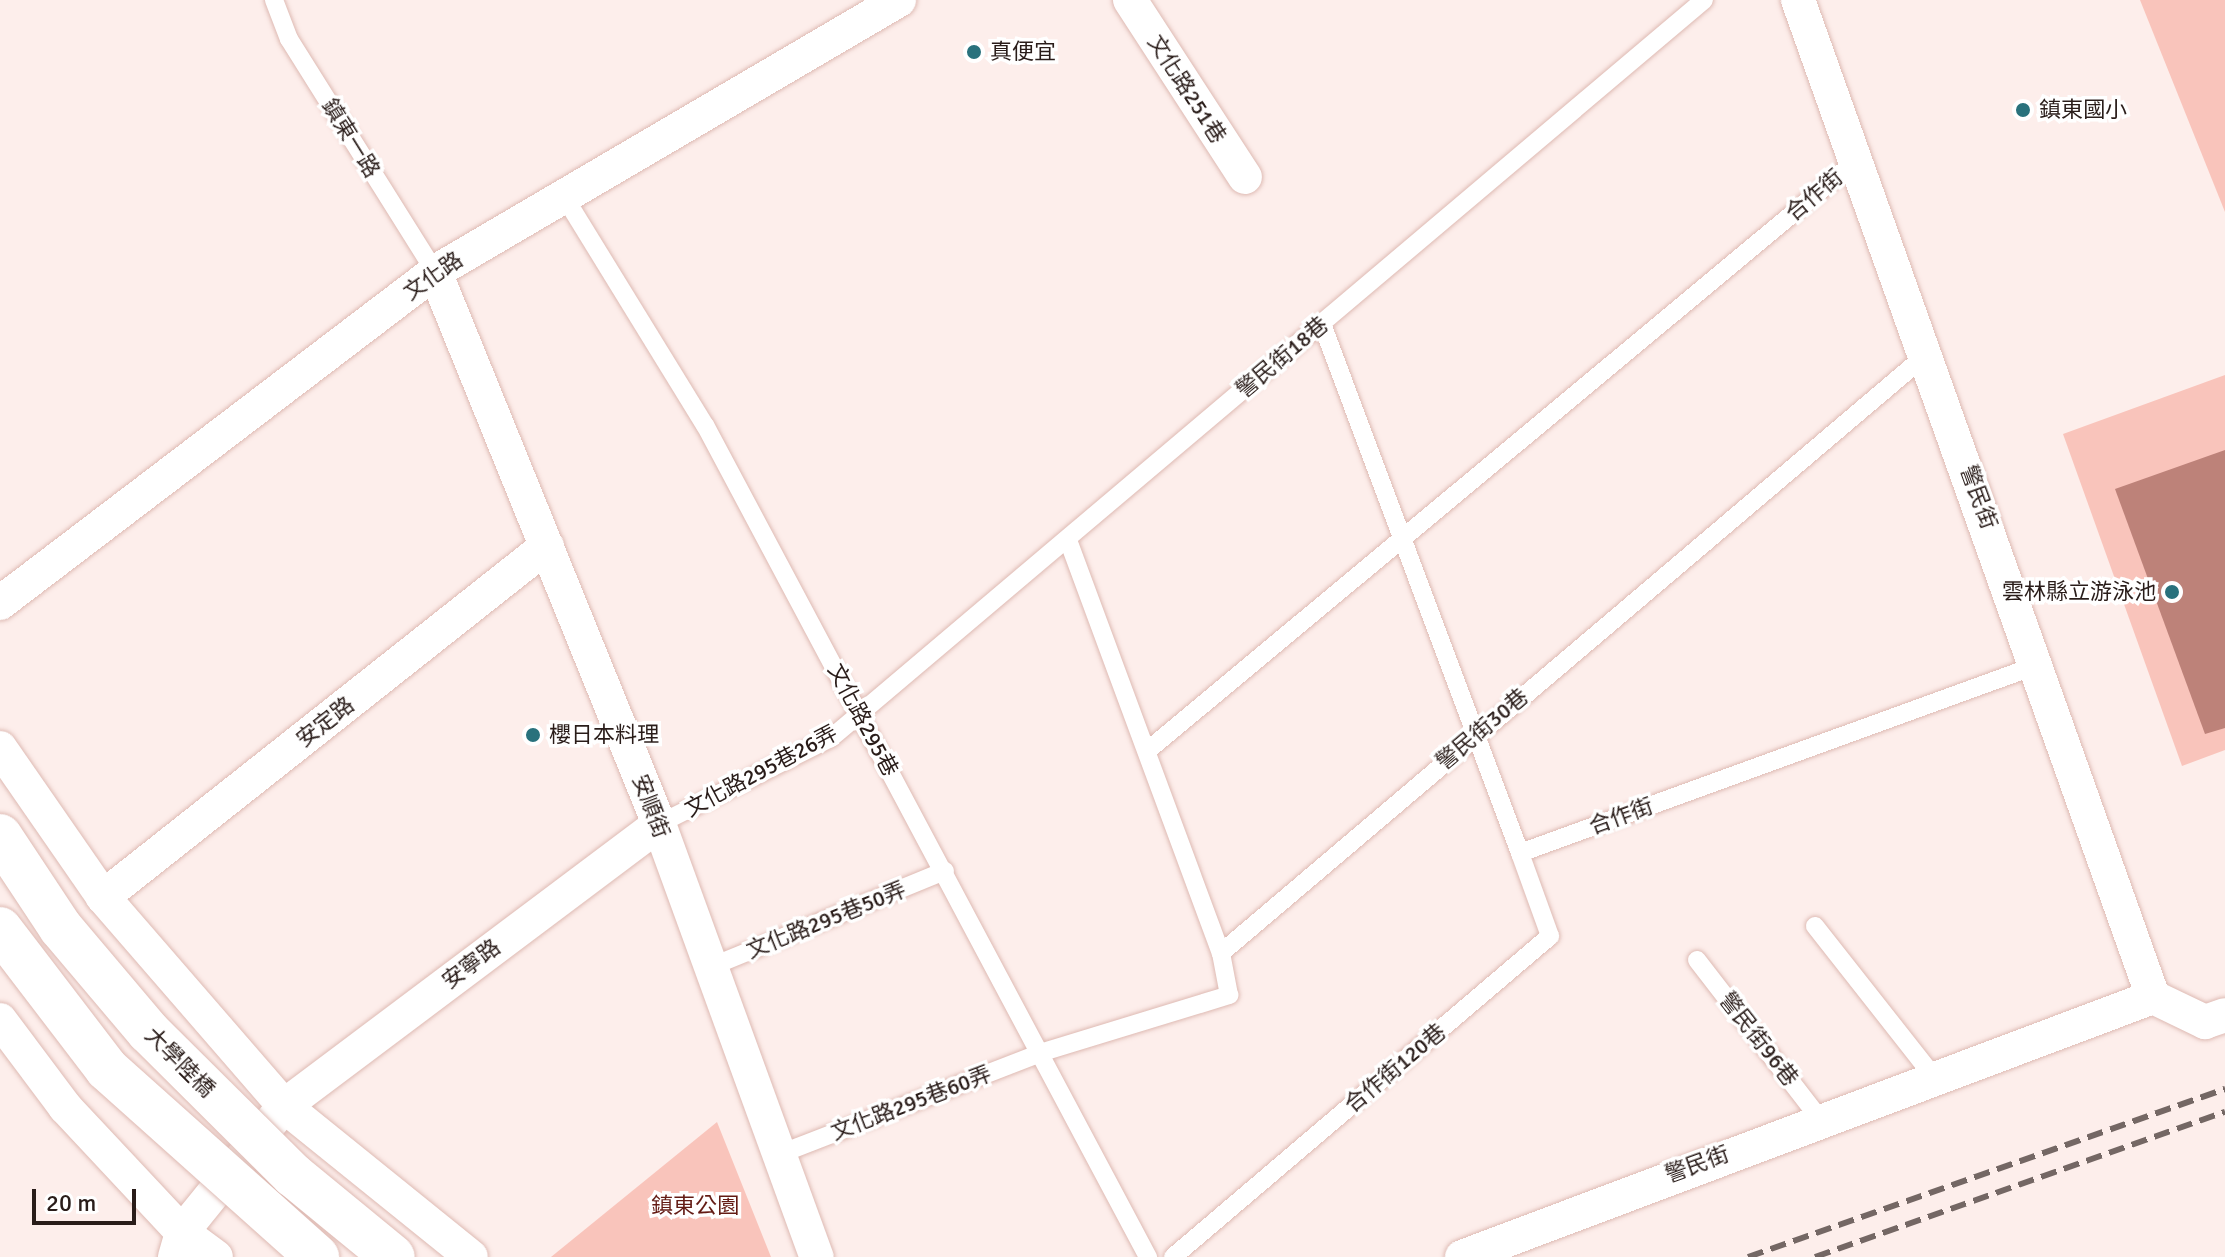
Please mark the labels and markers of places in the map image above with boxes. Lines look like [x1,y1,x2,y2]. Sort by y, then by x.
place label: 真便宜 [990,39,1056,65]
marker: 真便宜 [965,43,983,61]
place label: 鎮東國小 [2039,97,2127,123]
marker: 鎮東國小 [2014,101,2032,119]
place label: 雲林縣立游泳池 [2002,579,2156,605]
marker: 雲林縣立游泳池 [2163,583,2181,601]
place label: 櫻日本料理 [549,722,659,748]
marker: 櫻日本料理 [524,726,542,744]

